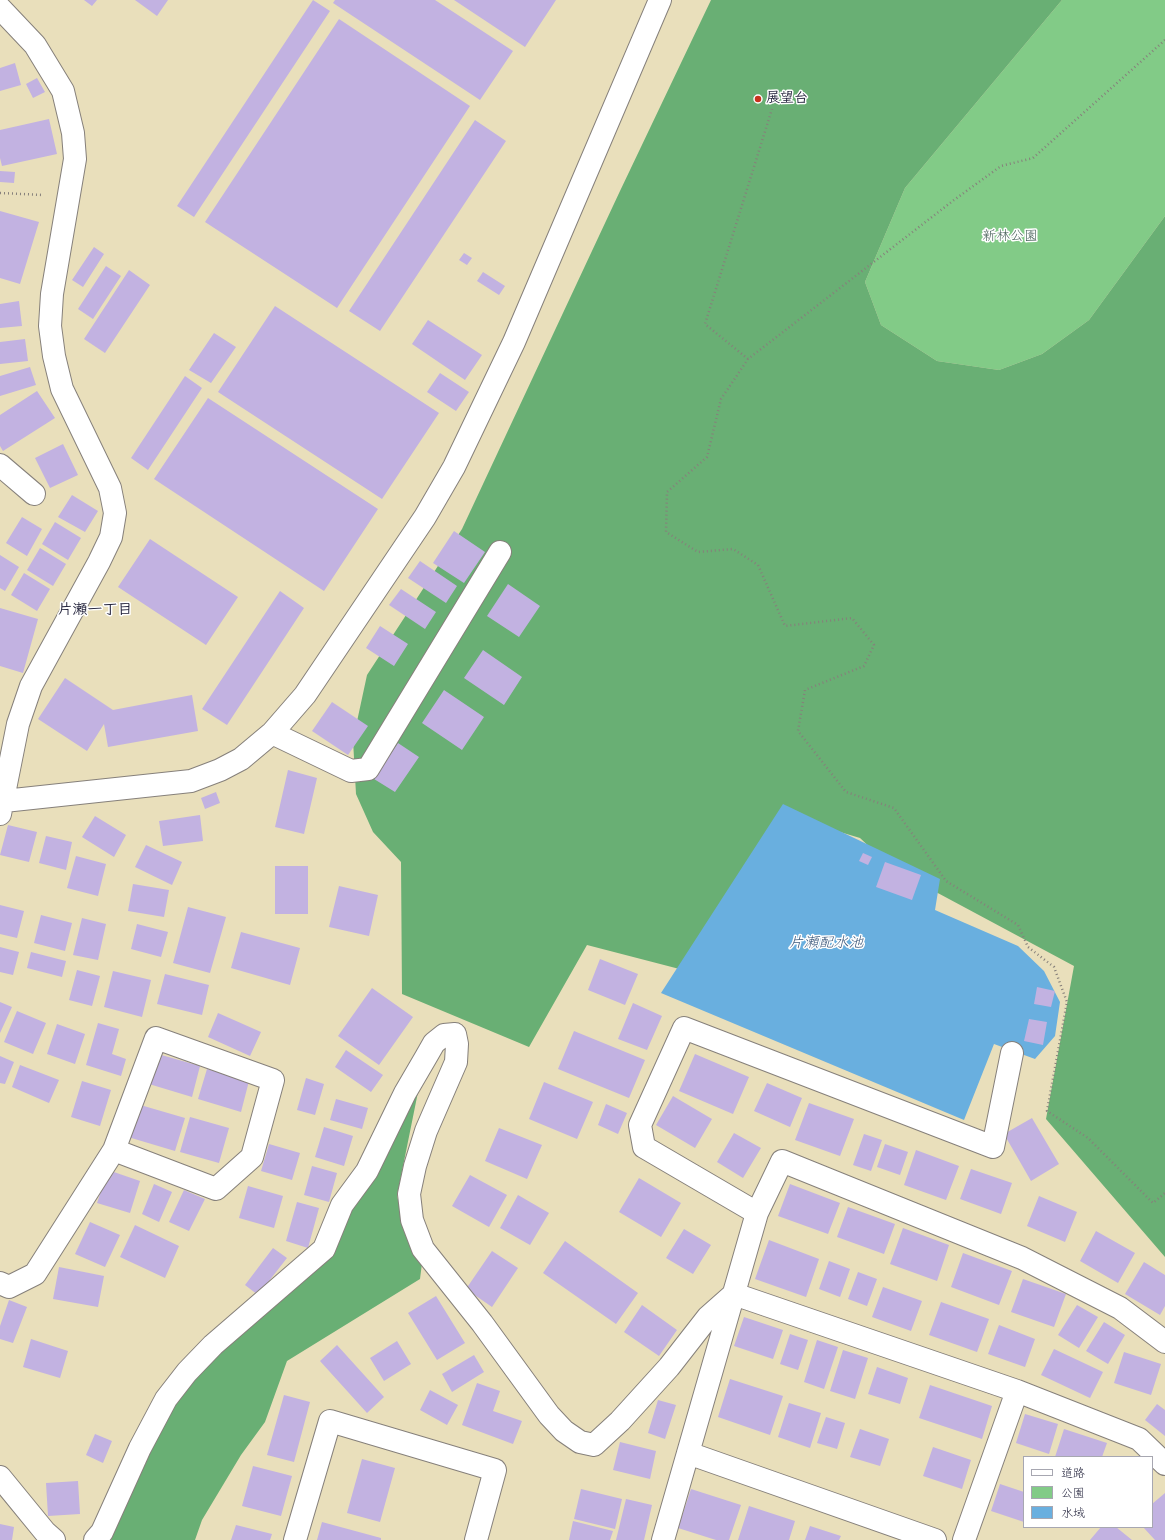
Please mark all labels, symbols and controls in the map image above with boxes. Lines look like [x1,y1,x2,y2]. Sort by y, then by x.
place label: 展望台 [766,91,808,107]
marker: 展望台 [753,94,763,104]
park label: 新林公園 [982,229,1038,245]
district label: 片瀬一丁目 [58,602,132,620]
water label: 片瀬配水池 [789,935,863,953]
legend [1023,1456,1153,1528]
text: 道路 [1061,1466,1085,1482]
text: 公園 [1061,1486,1085,1502]
text: 水域 [1061,1506,1085,1522]

